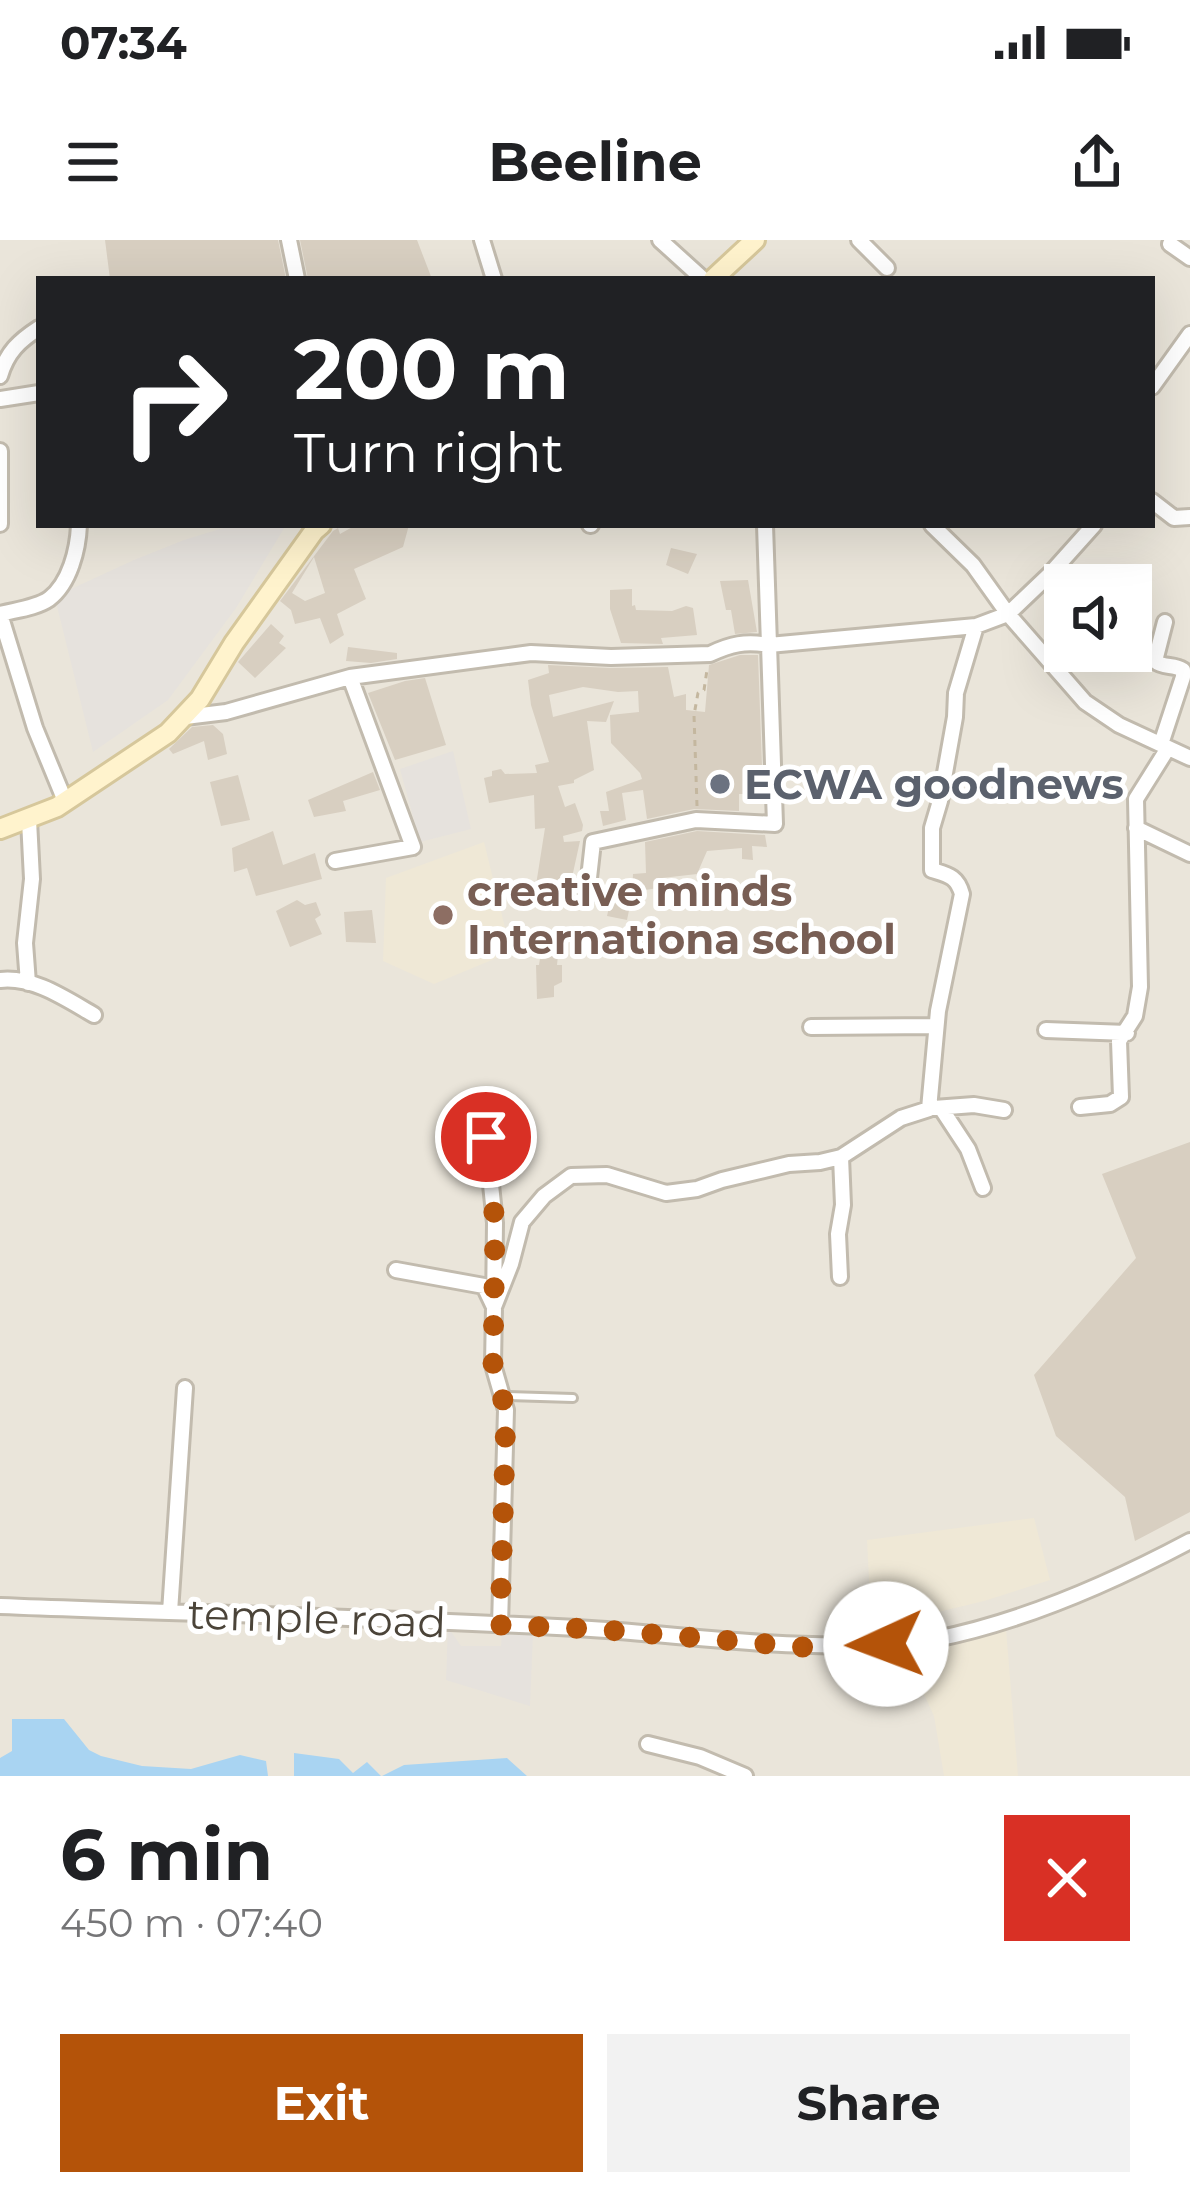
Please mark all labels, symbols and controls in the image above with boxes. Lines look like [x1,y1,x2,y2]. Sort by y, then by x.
text: 07:34 [60,15,187,70]
icon: menu [60,129,126,195]
text: Beeline [488,129,702,195]
icon: share [1064,129,1130,195]
text: 200 m [294,318,570,420]
icon: right [96,324,252,480]
text: Turn right [294,420,564,486]
map controls [1044,564,1152,672]
button: sound [1044,564,1152,672]
place label: ECWA goodnews [744,758,1124,810]
marker: ECWA goodnews [707,771,733,797]
place label: creative minds Internationa school [467,865,896,965]
marker: creative minds Internationa school [430,902,456,928]
pin [435,1086,537,1188]
icon: arrive [453,1104,519,1170]
position arrow [823,1581,949,1707]
street label: temple road [187,1588,447,1648]
text: 6 min [60,1810,273,1898]
button: close [1004,1815,1130,1941]
text: 450 m · 07:40 [60,1899,323,1947]
button: Exit [60,2034,583,2172]
button: Share [607,2034,1130,2172]

